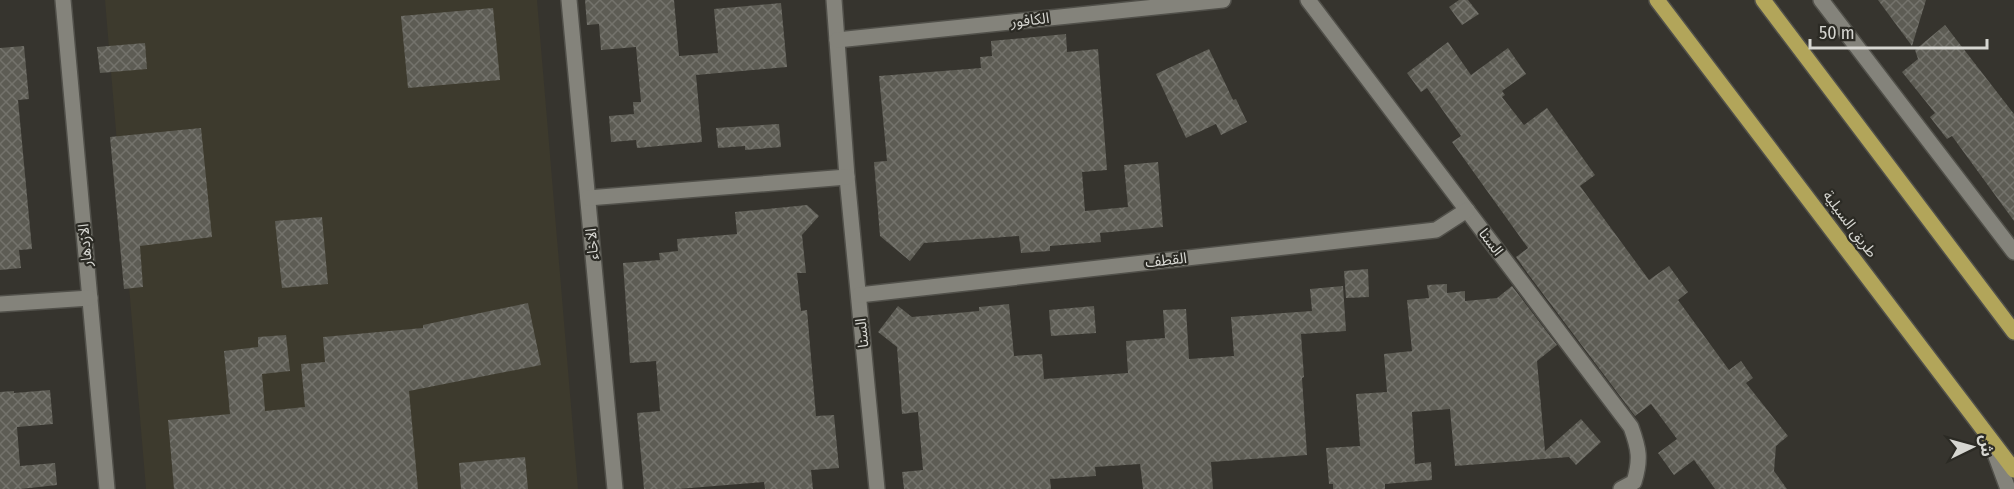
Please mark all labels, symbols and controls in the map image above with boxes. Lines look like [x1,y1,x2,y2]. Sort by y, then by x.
street label: الكافور [1009,9,1050,31]
scale bar [1810,12,1987,50]
text: 50 m [1819,22,1855,44]
street label: طريق السيلية [1818,187,1881,262]
street label: الازدهار [74,223,96,268]
street label: السنا [1475,225,1507,259]
street label: الاخاء [582,227,602,261]
street label: القطف [1144,249,1188,271]
street label: السنا [851,317,873,349]
north arrow [1942,417,2002,477]
text: ش [1976,434,1997,458]

